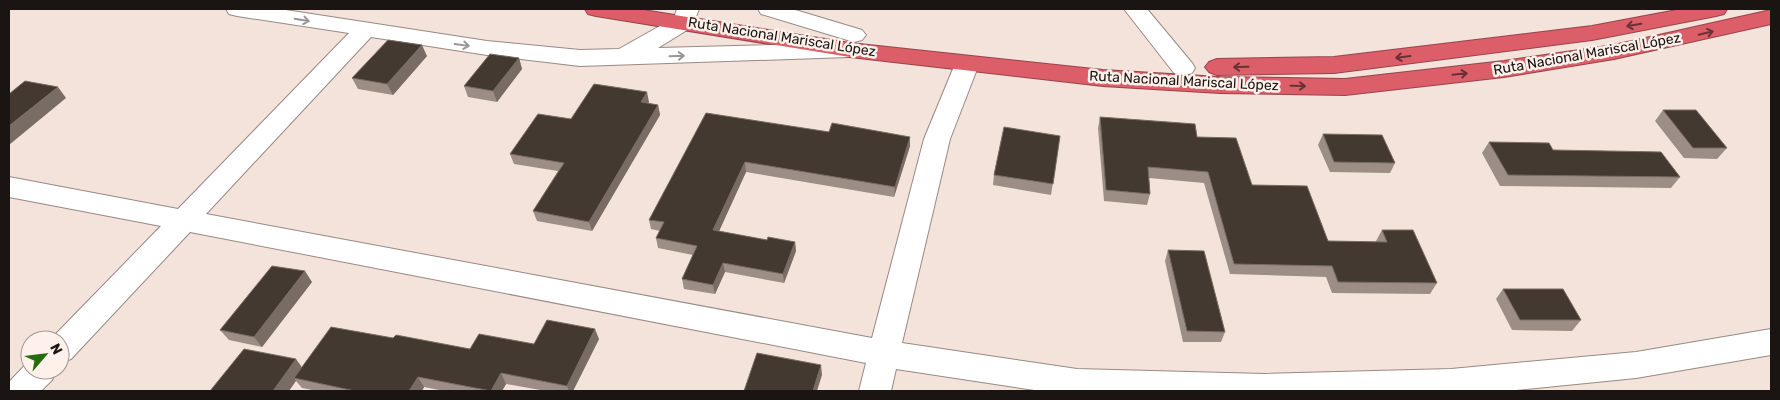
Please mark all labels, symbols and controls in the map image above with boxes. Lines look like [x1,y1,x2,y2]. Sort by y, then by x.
street label: Ruta Nacional Mariscal López [687,14,877,60]
one-way arrow [293,15,309,25]
one-way arrow [1626,21,1642,31]
one-way arrow [1697,28,1713,37]
street label: Ruta Nacional Mariscal López [1492,29,1682,79]
one-way arrow [454,40,470,50]
one-way arrow [668,51,684,60]
one-way arrow [1396,52,1412,62]
one-way arrow [1234,62,1250,71]
street label: Ruta Nacional Mariscal López [1089,68,1279,94]
one-way arrow [1451,69,1467,79]
one-way arrow [1289,81,1305,91]
north arrow [20,330,70,380]
text: N [46,341,66,358]

